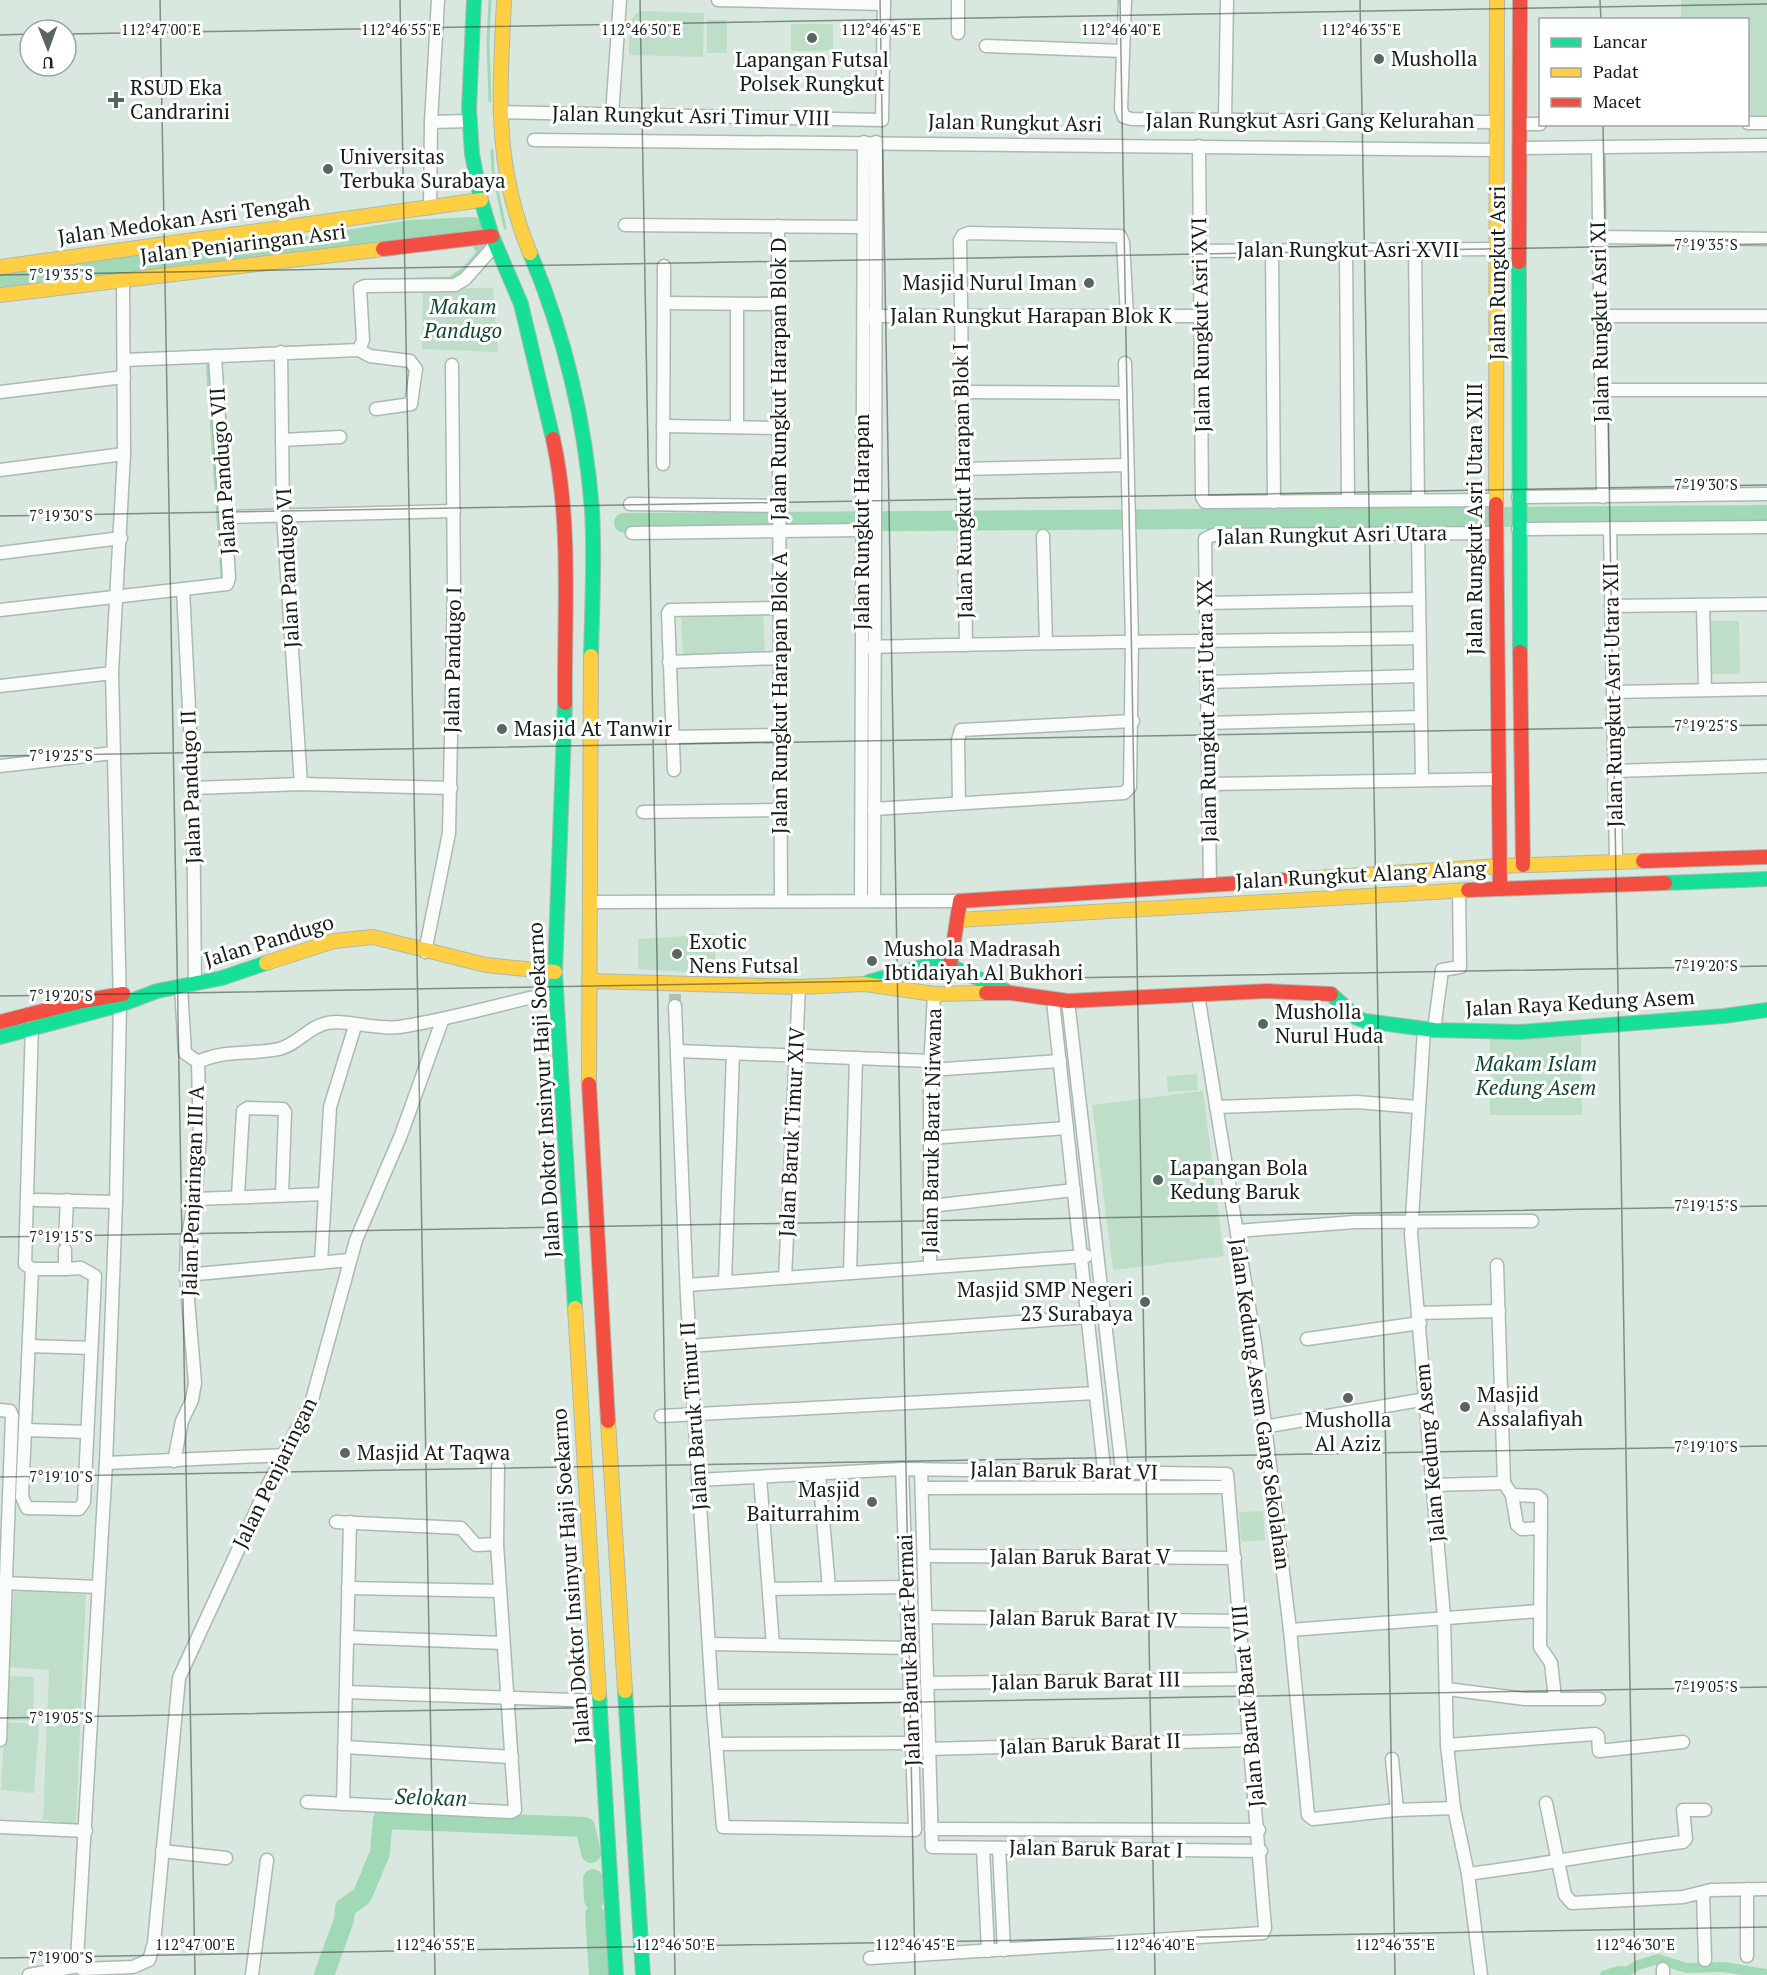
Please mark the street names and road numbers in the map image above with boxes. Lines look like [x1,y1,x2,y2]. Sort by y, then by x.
street label: Jalan Rungkut Asri Timur VIII [552,99,830,131]
street label: Jalan Rungkut Asri [928,106,1102,138]
street label: Jalan Rungkut Asri Gang Kelurahan [1146,106,1475,134]
street label: Jalan Rungkut Asri [1483,186,1511,360]
street label: Jalan Medokan Asri Tengah [56,187,312,251]
street label: Jalan Penjaringan Asri [138,216,347,270]
street label: Jalan Rungkut Asri XVI [1184,217,1216,433]
street label: Jalan Rungkut Asri XI [1583,221,1615,423]
street label: Jalan Rungkut Asri XVII [1237,235,1459,263]
street label: Jalan Rungkut Harapan Blok D [764,237,792,521]
street label: Jalan Rungkut Harapan Blok K [890,301,1172,329]
street label: Jalan Rungkut Harapan Blok I [946,343,978,619]
street label: Jalan Rungkut Asri Utara XIII [1460,383,1488,655]
street label: Jalan Pandugo VII [202,386,242,556]
street label: Jalan Rungkut Harapan [847,413,875,630]
street label: Jalan Pandugo VI [269,487,305,649]
street label: Jalan Rungkut Asri Utara [1216,518,1448,550]
street label: Jalan Rungkut Harapan Blok A [765,551,793,834]
street label: Jalan Rungkut Asri Utara XII [1596,562,1628,828]
street label: Jalan Rungkut Asri Utara XX [1190,579,1222,843]
street label: Jalan Pandugo I [437,586,467,734]
street label: Jalan Pandugo II [173,710,207,865]
street label: Jalan Rungkut Alang Alang [1235,853,1488,895]
street label: Jalan Pandugo [200,907,337,973]
street label: Jalan Doktor Insinyur Haji Soekarno [520,921,566,1259]
street label: Jalan Raya Kedung Asem [1464,982,1695,1022]
street label: Jalan Baruk Barat Nirwana [915,1007,947,1254]
street label: Jalan Baruk Timur XIV [772,1026,811,1238]
street label: Jalan Penjaringan III A [174,1084,210,1297]
street label: Jalan Kedung Asem Gang Sekolahan [1224,1236,1298,1572]
street label: Jalan Baruk Timur II [672,1321,714,1511]
street label: Jalan Kedung Asem [1407,1362,1451,1544]
street label: Jalan Penjaringan [225,1392,323,1553]
street label: Jalan Doktor Insinyur Haji Soekarno [544,1407,596,1745]
street label: Jalan Baruk Barat VI [970,1454,1158,1486]
street label: Jalan Baruk Barat Permai [890,1533,926,1767]
street label: Jalan Baruk Barat V [990,1542,1171,1570]
street label: Jalan Baruk Barat IV [988,1602,1178,1634]
street label: Jalan Baruk Barat VIII [1224,1604,1270,1808]
street label: Jalan Baruk Barat III [991,1664,1181,1696]
street label: Jalan Baruk Barat II [999,1726,1181,1760]
street label: Jalan Baruk Barat I [1009,1832,1183,1864]

